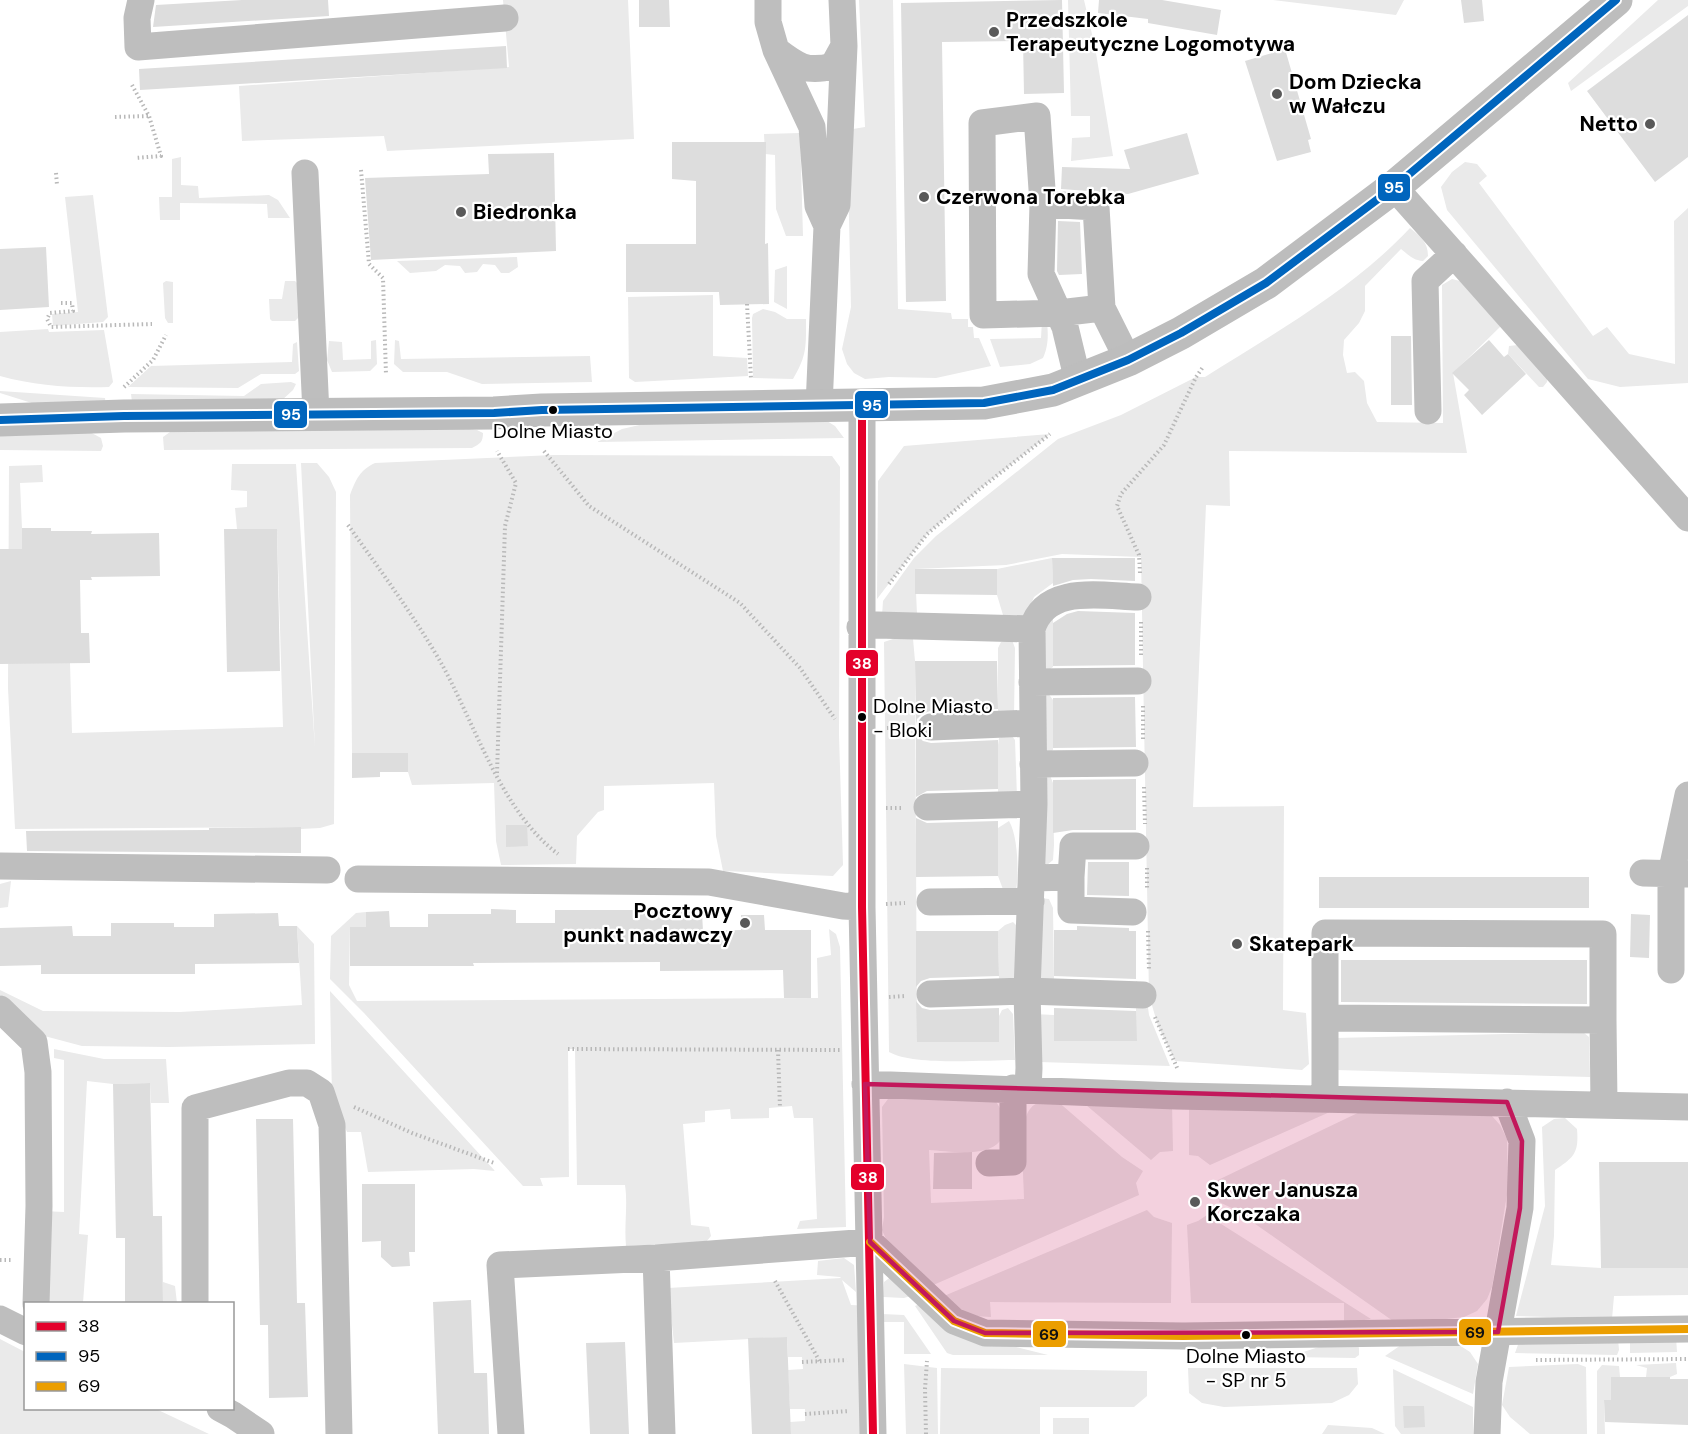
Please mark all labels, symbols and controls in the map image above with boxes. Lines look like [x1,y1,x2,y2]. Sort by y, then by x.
place label: Przedszkole Terapeutyczne Logomotywa [1006,6,1295,58]
marker: Przedszkole Terapeutyczne Logomotywa [987,25,1001,39]
place label: Dom Dziecka w Wałczu [1289,68,1422,120]
marker: Dom Dziecka w Wałczu [1270,87,1284,101]
place label: Netto [1579,110,1638,138]
marker: Netto [1643,117,1657,131]
line badge: 95 [1377,173,1411,202]
text: 95 [1384,177,1404,198]
place label: Czerwona Torebka [936,183,1125,211]
marker: Czerwona Torebka [917,190,931,204]
place label: Biedronka [473,198,577,226]
marker: Biedronka [454,205,468,219]
line badge: 95 [854,390,889,419]
text: 95 [862,395,882,416]
line badge: 95 [273,400,308,429]
text: 95 [281,404,301,425]
marker: Dolne Miasto [547,404,559,416]
place label: Dolne Miasto [493,418,613,444]
line badge: 38 [845,649,879,677]
text: 38 [852,653,872,674]
place label: Dolne Miasto - Bloki [873,693,993,743]
marker: Dolne Miasto - Bloki [856,711,868,723]
place label: Pocztowy punkt nadawczy [563,897,733,949]
marker: Pocztowy punkt nadawczy [738,916,752,930]
place label: Skatepark [1249,930,1354,958]
marker: Skatepark [1230,937,1244,951]
line badge: 38 [850,1163,885,1191]
text: 38 [858,1167,878,1188]
place label: Skwer Janusza Korczaka [1207,1176,1358,1228]
marker: Skwer Janusza Korczaka [1188,1195,1202,1209]
legend [24,1302,234,1410]
text: 38 [78,1314,100,1338]
line badge: 69 [1458,1318,1492,1346]
line badge: 69 [1032,1320,1067,1348]
text: 69 [1465,1322,1485,1343]
text: 69 [1039,1324,1059,1345]
marker: Dolne Miasto - SP nr 5 [1240,1329,1252,1341]
place label: Dolne Miasto - SP nr 5 [1186,1343,1306,1393]
text: 95 [78,1344,100,1368]
text: 69 [78,1374,100,1398]

